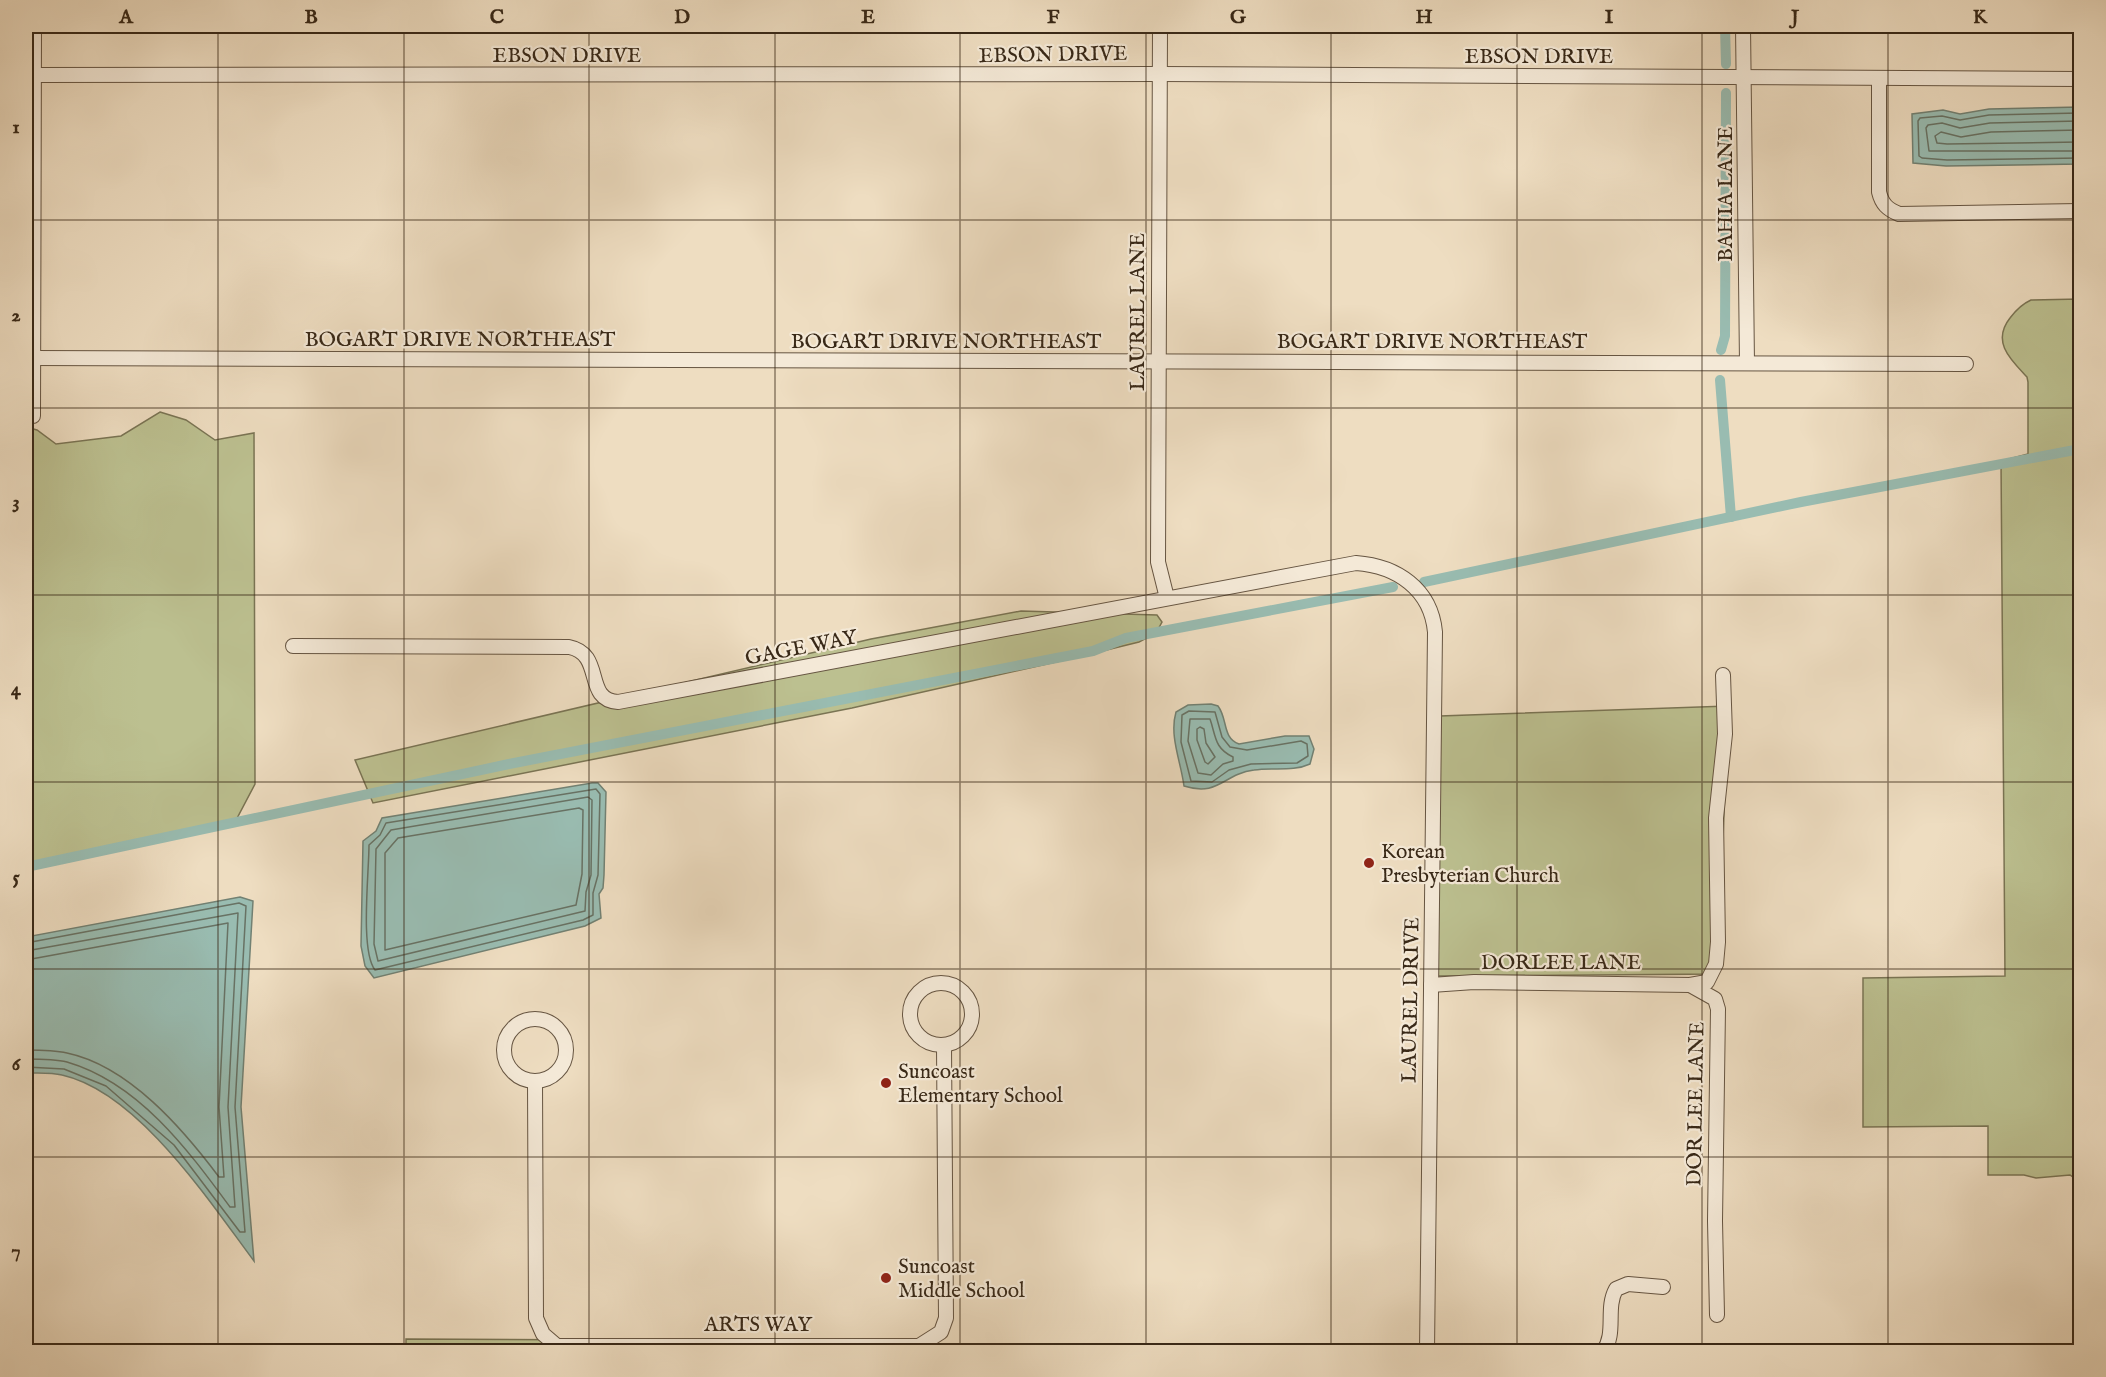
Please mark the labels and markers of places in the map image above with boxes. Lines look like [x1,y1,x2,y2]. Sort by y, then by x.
place label: Korean Presbyterian Church [1381,839,1559,890]
marker: Korean Presbyterian Church [1362,856,1376,870]
place label: Suncoast Elementary School [898,1059,1063,1110]
marker: Suncoast Elementary School [879,1076,893,1090]
place label: Suncoast Middle School [898,1254,1025,1305]
marker: Suncoast Middle School [879,1271,893,1285]

